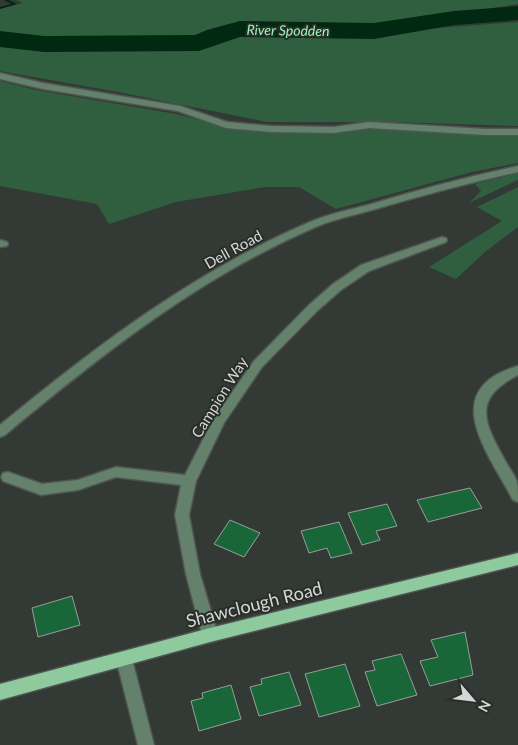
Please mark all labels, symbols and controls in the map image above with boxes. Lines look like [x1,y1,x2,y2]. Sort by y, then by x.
water label: River Spodden [246,21,330,39]
street label: Dell Road [201,226,265,272]
street label: Campion Way [187,353,251,441]
street label: Shawclough Road [184,576,324,632]
north arrow [448,675,498,725]
text: N [475,698,495,715]

